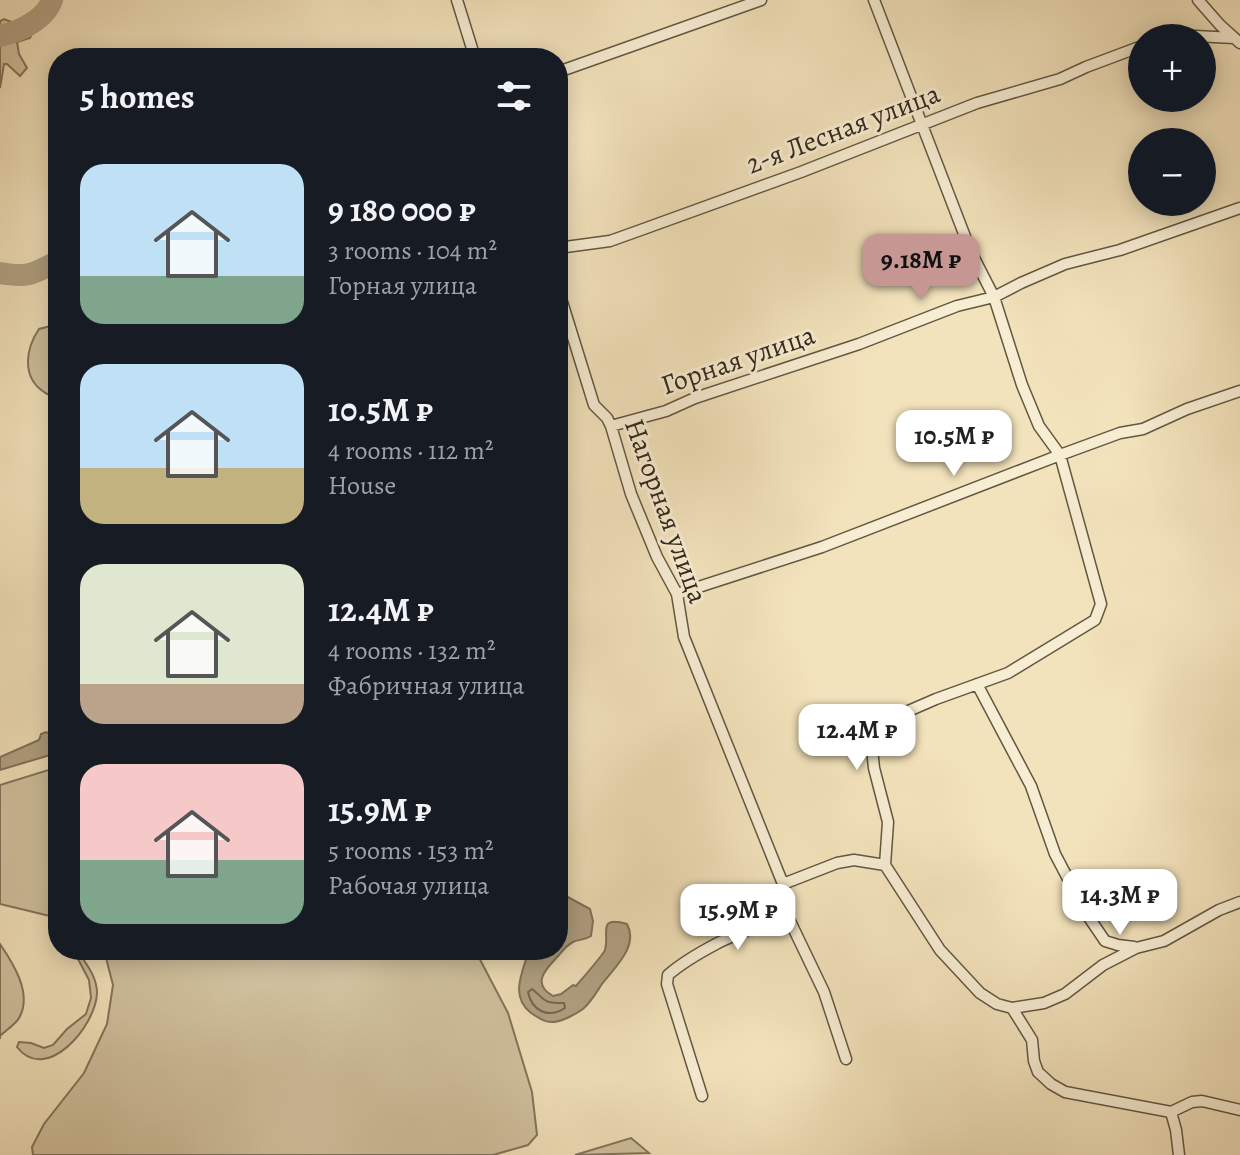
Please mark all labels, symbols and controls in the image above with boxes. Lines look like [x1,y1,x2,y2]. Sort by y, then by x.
map controls [1128,24,1216,216]
button: + [1128,24,1216,112]
text: 5 homes [80,73,195,120]
icon: filters [492,74,536,118]
street label: 2-я Лесная улица [741,75,945,183]
button: − [1128,128,1216,216]
text: 9 180 000 ₽ [328,186,476,233]
icon: home [144,196,240,292]
text: 3 rooms · 104 m² [328,233,497,268]
pin: 9.18M ₽ [847,234,995,302]
text: 9.18M ₽ [881,242,961,277]
text: Горная улица [328,268,477,303]
street label: Горная улица [656,316,820,404]
text: 10.5M ₽ [328,386,433,433]
icon: home [144,396,240,492]
pin: 10.5M ₽ [880,410,1028,478]
street label: Нагорная улица [615,413,717,609]
text: 10.5M ₽ [914,418,994,453]
text: 4 rooms · 112 m² [328,433,494,468]
text: House [328,468,396,503]
text: 12.4M ₽ [328,586,434,633]
icon: home [144,596,240,692]
text: 4 rooms · 132 m² [328,633,495,668]
text: Фабричная улица [328,668,525,703]
pin: 12.4M ₽ [783,704,931,772]
text: 12.4M ₽ [817,712,897,747]
text: 15.9M ₽ [328,786,432,833]
icon: home [144,796,240,892]
text: 5 rooms · 153 m² [328,833,494,868]
text: Рабочая улица [328,868,489,903]
pin: 14.3M ₽ [1046,869,1194,937]
text: 14.3M ₽ [1080,877,1160,912]
pin: 15.9M ₽ [664,884,812,952]
text: 15.9M ₽ [698,892,778,927]

